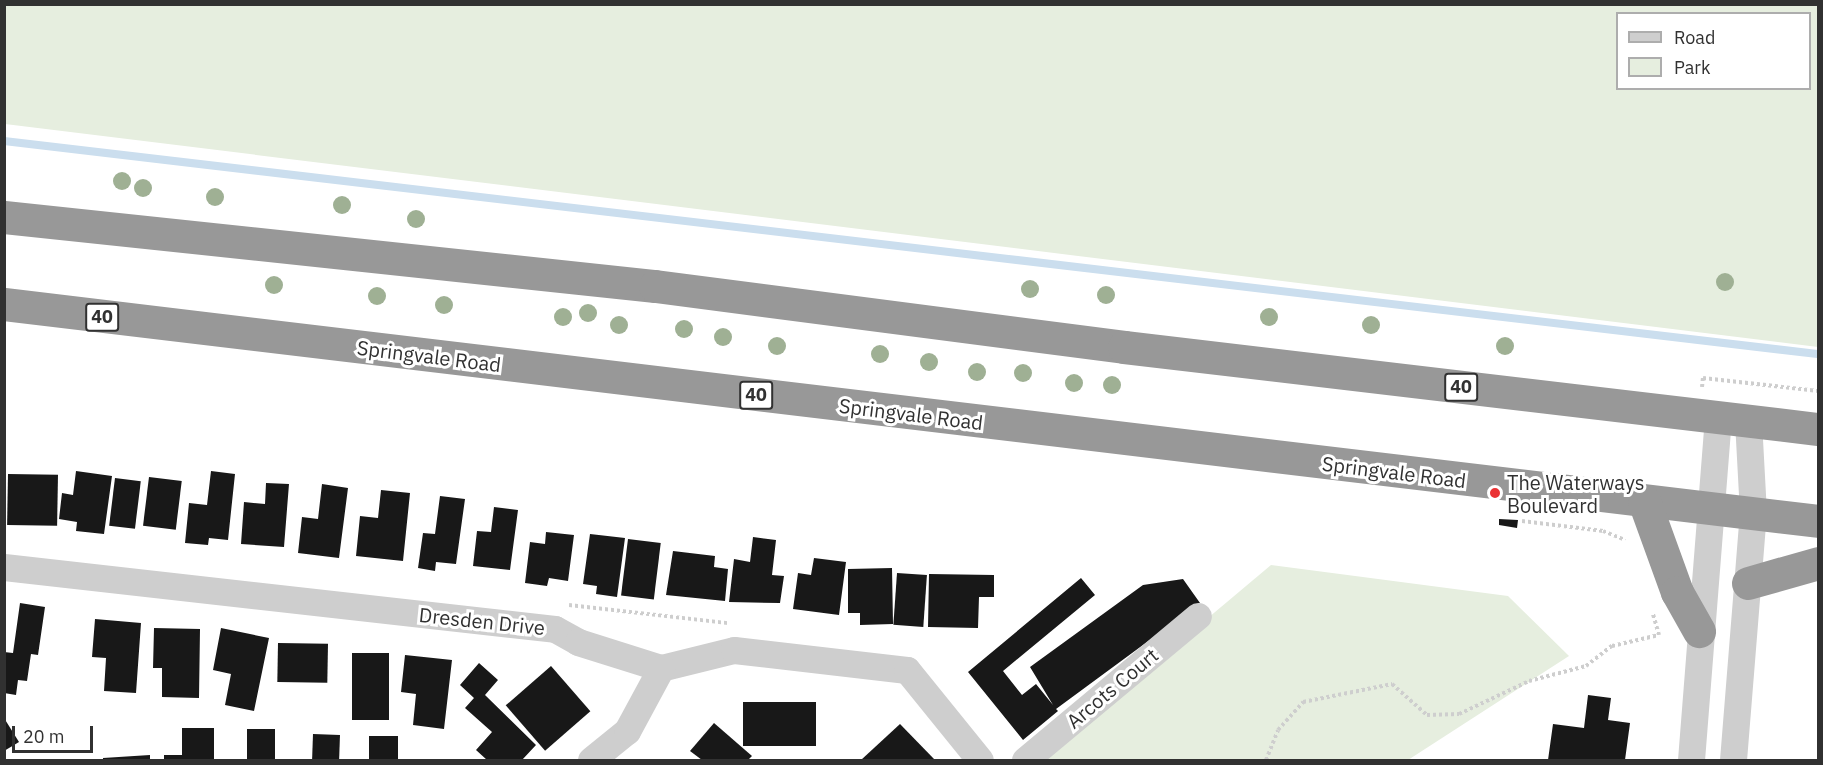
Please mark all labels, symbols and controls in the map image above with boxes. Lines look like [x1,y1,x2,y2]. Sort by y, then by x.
legend [1616,12,1811,90]
text: Road [1674,26,1715,49]
text: Park [1674,56,1710,79]
road number: 40 [84,302,120,332]
street label: Springvale Road [356,335,502,377]
road number: 40 [1443,372,1479,402]
road number: 40 [738,380,774,410]
street label: Springvale Road [838,393,984,435]
street label: Springvale Road [1321,451,1467,493]
place label: The Waterways Boulevard [1507,470,1645,517]
marker: The Waterways Boulevard [1488,486,1502,500]
street label: Dresden Drive [418,602,546,640]
street label: Arcots Court [1061,643,1163,733]
scale bar [15,714,96,752]
text: 20 m [23,725,65,748]

